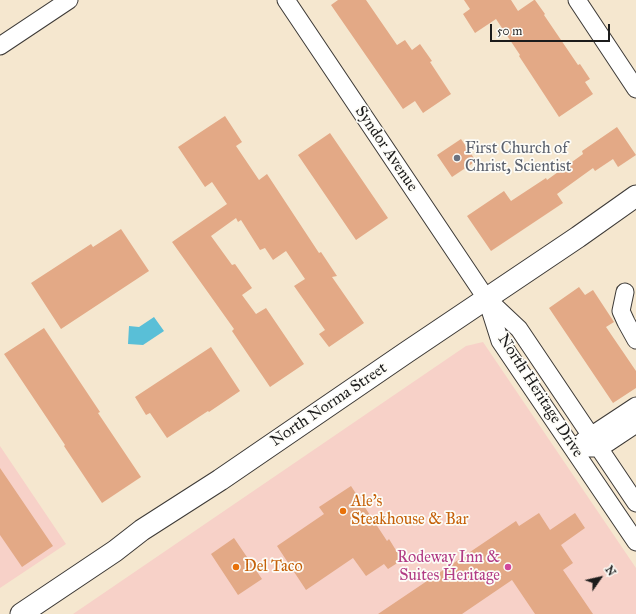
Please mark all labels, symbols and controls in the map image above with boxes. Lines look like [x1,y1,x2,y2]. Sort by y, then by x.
scale bar [492,16,612,42]
text: 50 m [497,24,522,38]
street label: Syndor Avenue [350,103,422,195]
place label: First Church of Christ, Scientist [465,139,571,177]
marker: First Church of Christ, Scientist [452,153,462,163]
street label: North Heritage Drive [493,331,587,461]
street label: North Norma Street [267,359,391,451]
place label: Ale's Steakhouse & Bar [351,492,469,530]
marker: Ale's Steakhouse & Bar [338,506,348,516]
place label: Rodeway Inn & Suites Heritage [397,548,500,586]
place label: Del Taco [244,557,303,577]
north arrow [580,558,620,598]
marker: Del Taco [231,562,241,572]
marker: Rodeway Inn & Suites Heritage [503,562,513,572]
text: N [602,564,618,579]

